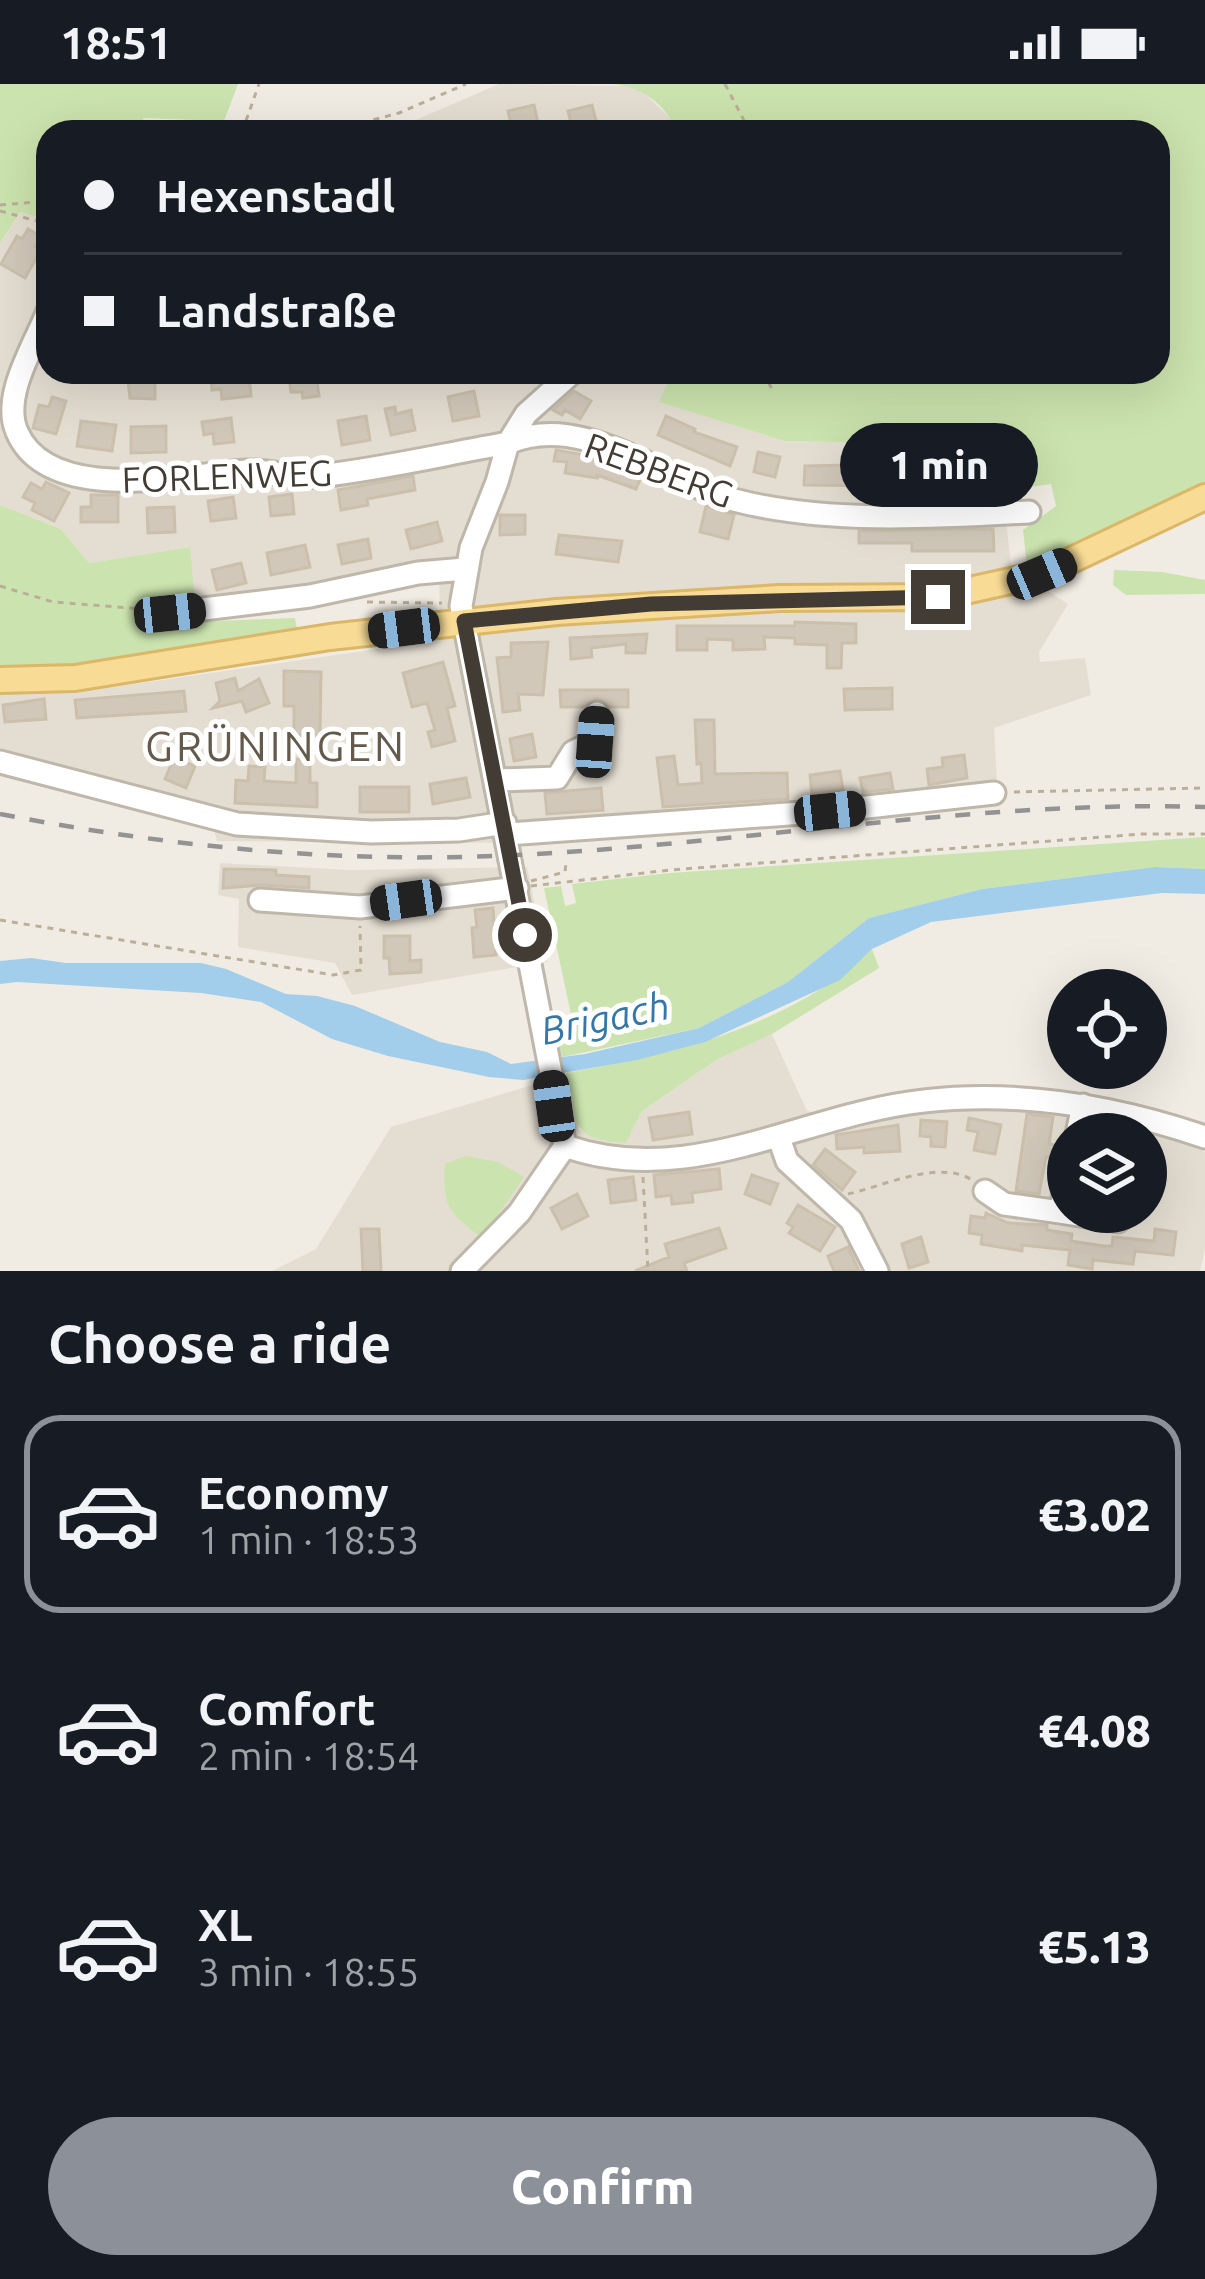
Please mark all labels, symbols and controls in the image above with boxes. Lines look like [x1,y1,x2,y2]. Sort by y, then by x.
text: 18:51 [60,17,173,68]
text: Hexenstadl [156,170,395,221]
text: Landstraße [156,285,397,336]
callout: 1 min [839,423,1037,507]
street label: REBBERG [580,424,739,515]
text: 1 min [889,443,989,486]
street label: FORLENWEG [121,451,333,500]
car [1002,543,1082,605]
route end [911,570,965,624]
car [132,591,208,635]
car [366,606,442,650]
car [575,705,615,779]
district label: GRÜNINGEN [145,722,407,769]
car [792,789,868,833]
car [368,877,444,923]
route start [498,908,552,962]
map controls [1047,969,1167,1233]
button: locate [1047,969,1167,1089]
water label: Brigach [537,983,673,1052]
car [531,1068,577,1144]
button: layers [1047,1113,1167,1233]
text: Choose a ride [48,1313,391,1373]
icon: car [54,1460,162,1568]
text: Economy [198,1467,389,1518]
text: €3.02 [1038,1489,1151,1540]
text: 1 min · 18:53 [198,1518,419,1561]
icon: car [54,1676,162,1784]
text: Comfort [198,1683,375,1734]
text: €4.08 [1038,1705,1151,1756]
text: 2 min · 18:54 [198,1734,419,1777]
icon: car [54,1892,162,2000]
text: XL [198,1899,252,1950]
text: €5.13 [1038,1921,1151,1972]
text: 3 min · 18:55 [198,1950,419,1993]
button: Confirm [48,2117,1157,2255]

